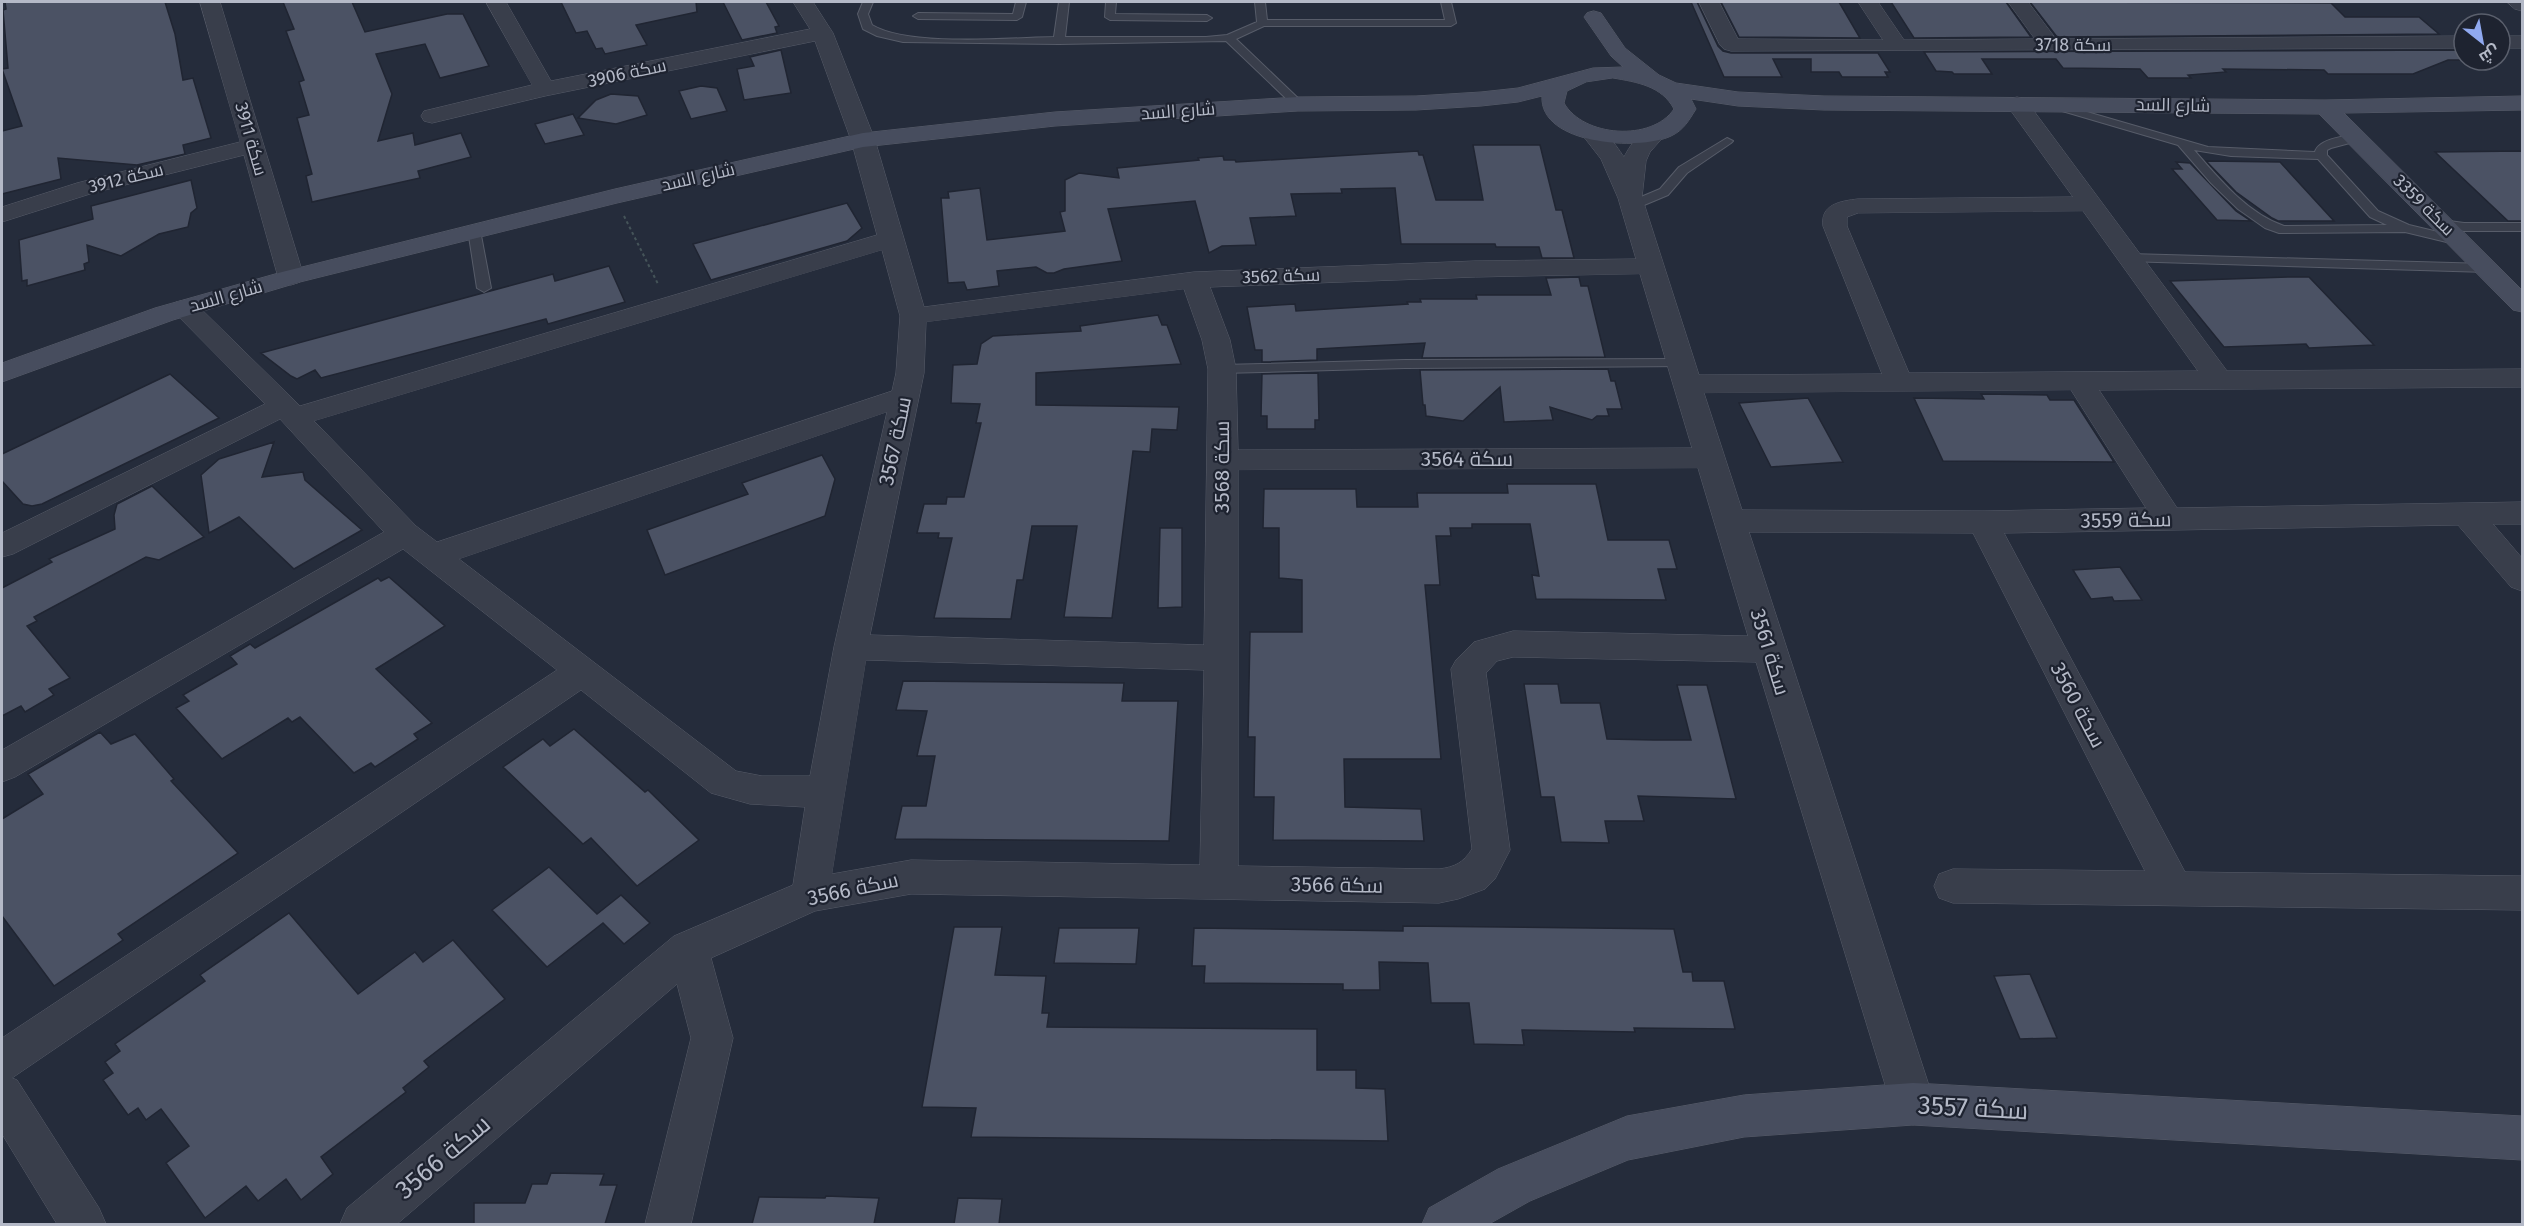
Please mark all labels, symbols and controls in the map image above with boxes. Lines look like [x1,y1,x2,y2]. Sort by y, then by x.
north arrow [2452,12,2512,72]
street label: سكة 3718 [2035,34,2111,56]
text: ش [2476,41,2503,68]
street label: سكة 3906 [586,54,668,92]
street label: شارع السد [2136,93,2210,118]
street label: شارع السد [1140,97,1216,126]
street label: سكة 3911 [230,100,272,178]
street label: سكة 3912 [86,158,166,198]
street label: شارع السد [659,158,737,197]
street label: سكة 3359 [2389,170,2459,240]
street label: سكة 3562 [1242,264,1320,288]
street label: شارع السد [187,275,265,318]
street label: سكة 3567 [873,394,917,488]
street label: سكة 3568 [1209,421,1235,513]
street label: سكة 3564 [1421,446,1513,472]
street label: سكة 3559 [2080,506,2172,534]
street label: سكة 3561 [1745,606,1795,698]
street label: سكة 3560 [2045,658,2111,752]
street label: سكة 3566 [805,867,901,911]
street label: سكة 3566 [1291,871,1383,899]
street label: سكة 3557 [1917,1090,2029,1126]
street label: سكة 3566 [389,1108,497,1206]

